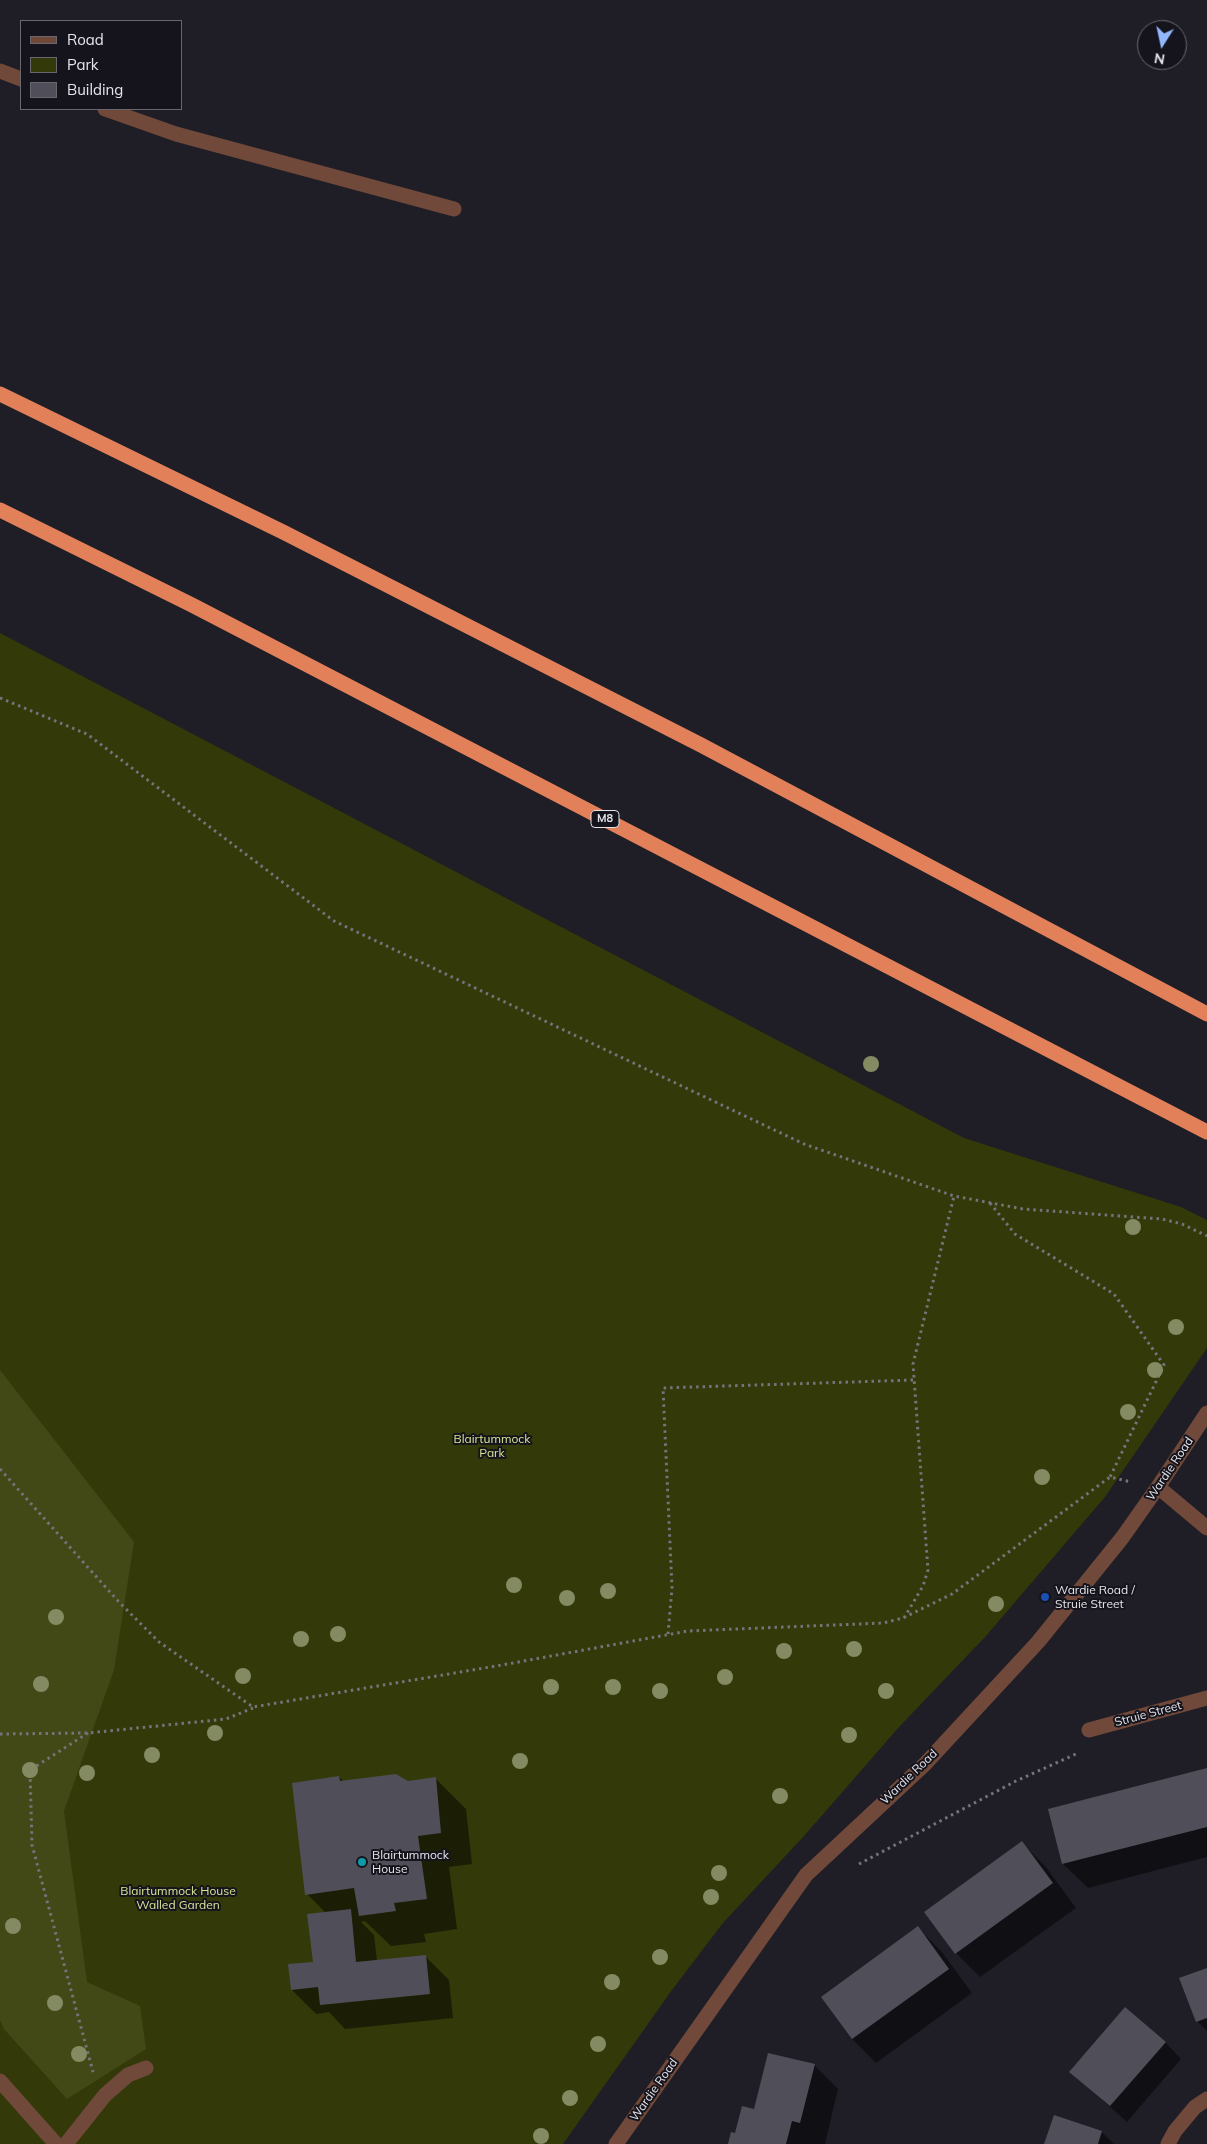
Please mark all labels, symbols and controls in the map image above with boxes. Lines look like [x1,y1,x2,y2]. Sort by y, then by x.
legend [20,20,182,110]
north arrow [1137,20,1187,70]
text: Road [67,30,104,49]
text: N [1153,49,1166,69]
text: Park [67,55,99,74]
text: Building [67,80,123,99]
road number: M8 [591,811,619,828]
park label: Blairtummock Park [454,1432,530,1460]
street label: Wardie Road [1144,1435,1196,1503]
place label: Wardie Road / Struie Street [1055,1583,1135,1611]
marker: Wardie Road / Struie Street [1039,1591,1051,1603]
street label: Struie Street [1113,1698,1183,1730]
street label: Wardie Road [878,1746,940,1808]
place label: Blairtummock House [372,1848,449,1876]
marker: Blairtummock House [356,1856,368,1868]
park label: Blairtummock House Walled Garden [120,1884,236,1912]
street label: Wardie Road [627,2056,681,2124]

